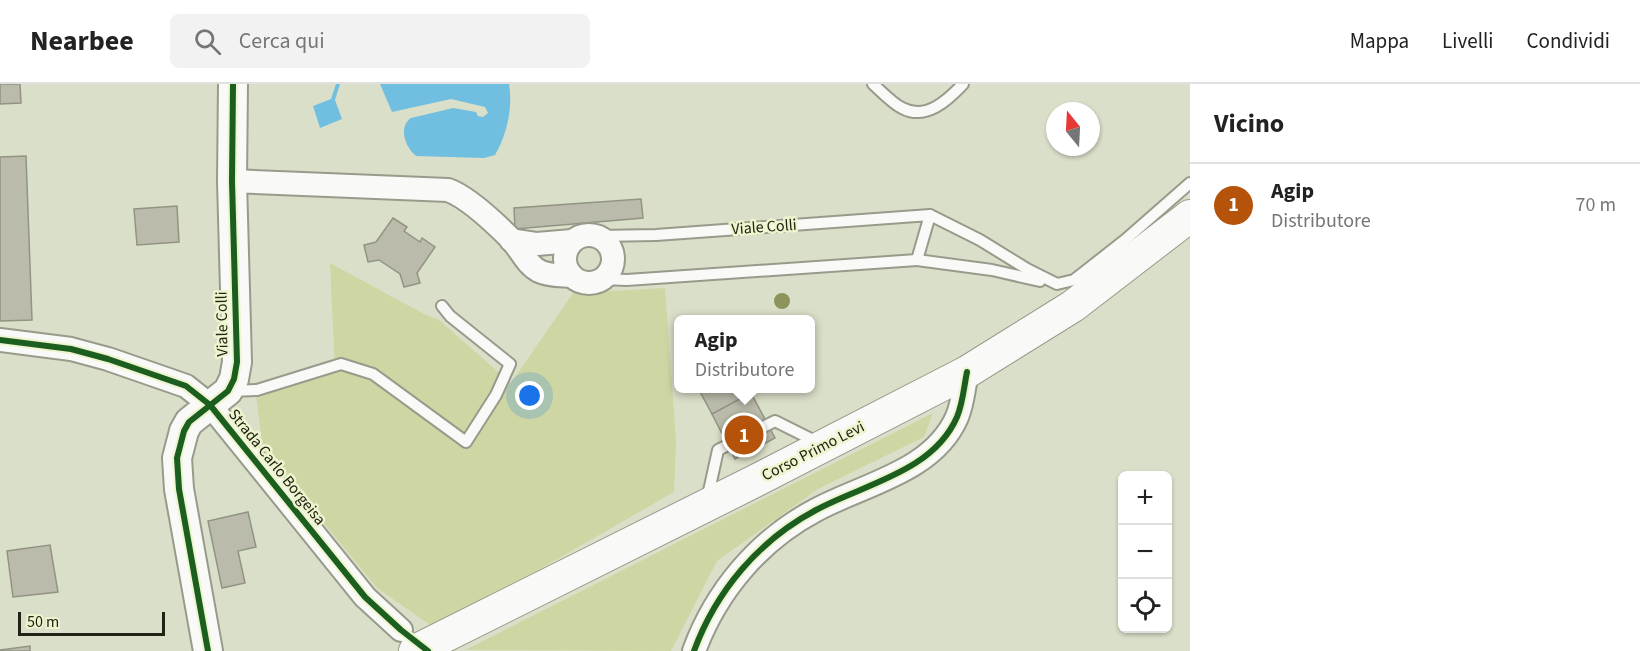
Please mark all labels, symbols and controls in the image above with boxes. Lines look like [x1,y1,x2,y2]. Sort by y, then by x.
search box [170,14,590,68]
text: Nearbee [30,21,134,61]
icon: search [191,25,224,58]
text: Cerca qui [239,25,325,57]
text: Mappa [1350,26,1409,56]
text: Livelli [1442,26,1494,56]
text: Condividi [1527,26,1610,56]
north arrow [1046,102,1100,156]
text: Vicino [1214,105,1284,142]
text: Agip [1271,175,1314,207]
text: 1 [1228,191,1239,219]
text: 70 m [1576,191,1616,219]
text: Distributore [1271,207,1371,235]
street label: Viale Colli [731,214,797,240]
street label: Viale Colli [210,291,234,357]
popup [674,315,815,393]
text: Agip [695,324,738,356]
text: Distributore [695,356,794,384]
your location [515,381,544,410]
street label: Strada Carlo Borgeisa [223,404,331,530]
pin: 1 [724,412,764,458]
street label: Corso Primo Levi [758,416,868,486]
map controls [1118,471,1172,633]
button: + [1118,471,1172,525]
button: − [1118,525,1172,579]
button: locate [1118,579,1172,633]
scale bar [18,609,165,636]
text: 50 m [27,611,59,633]

